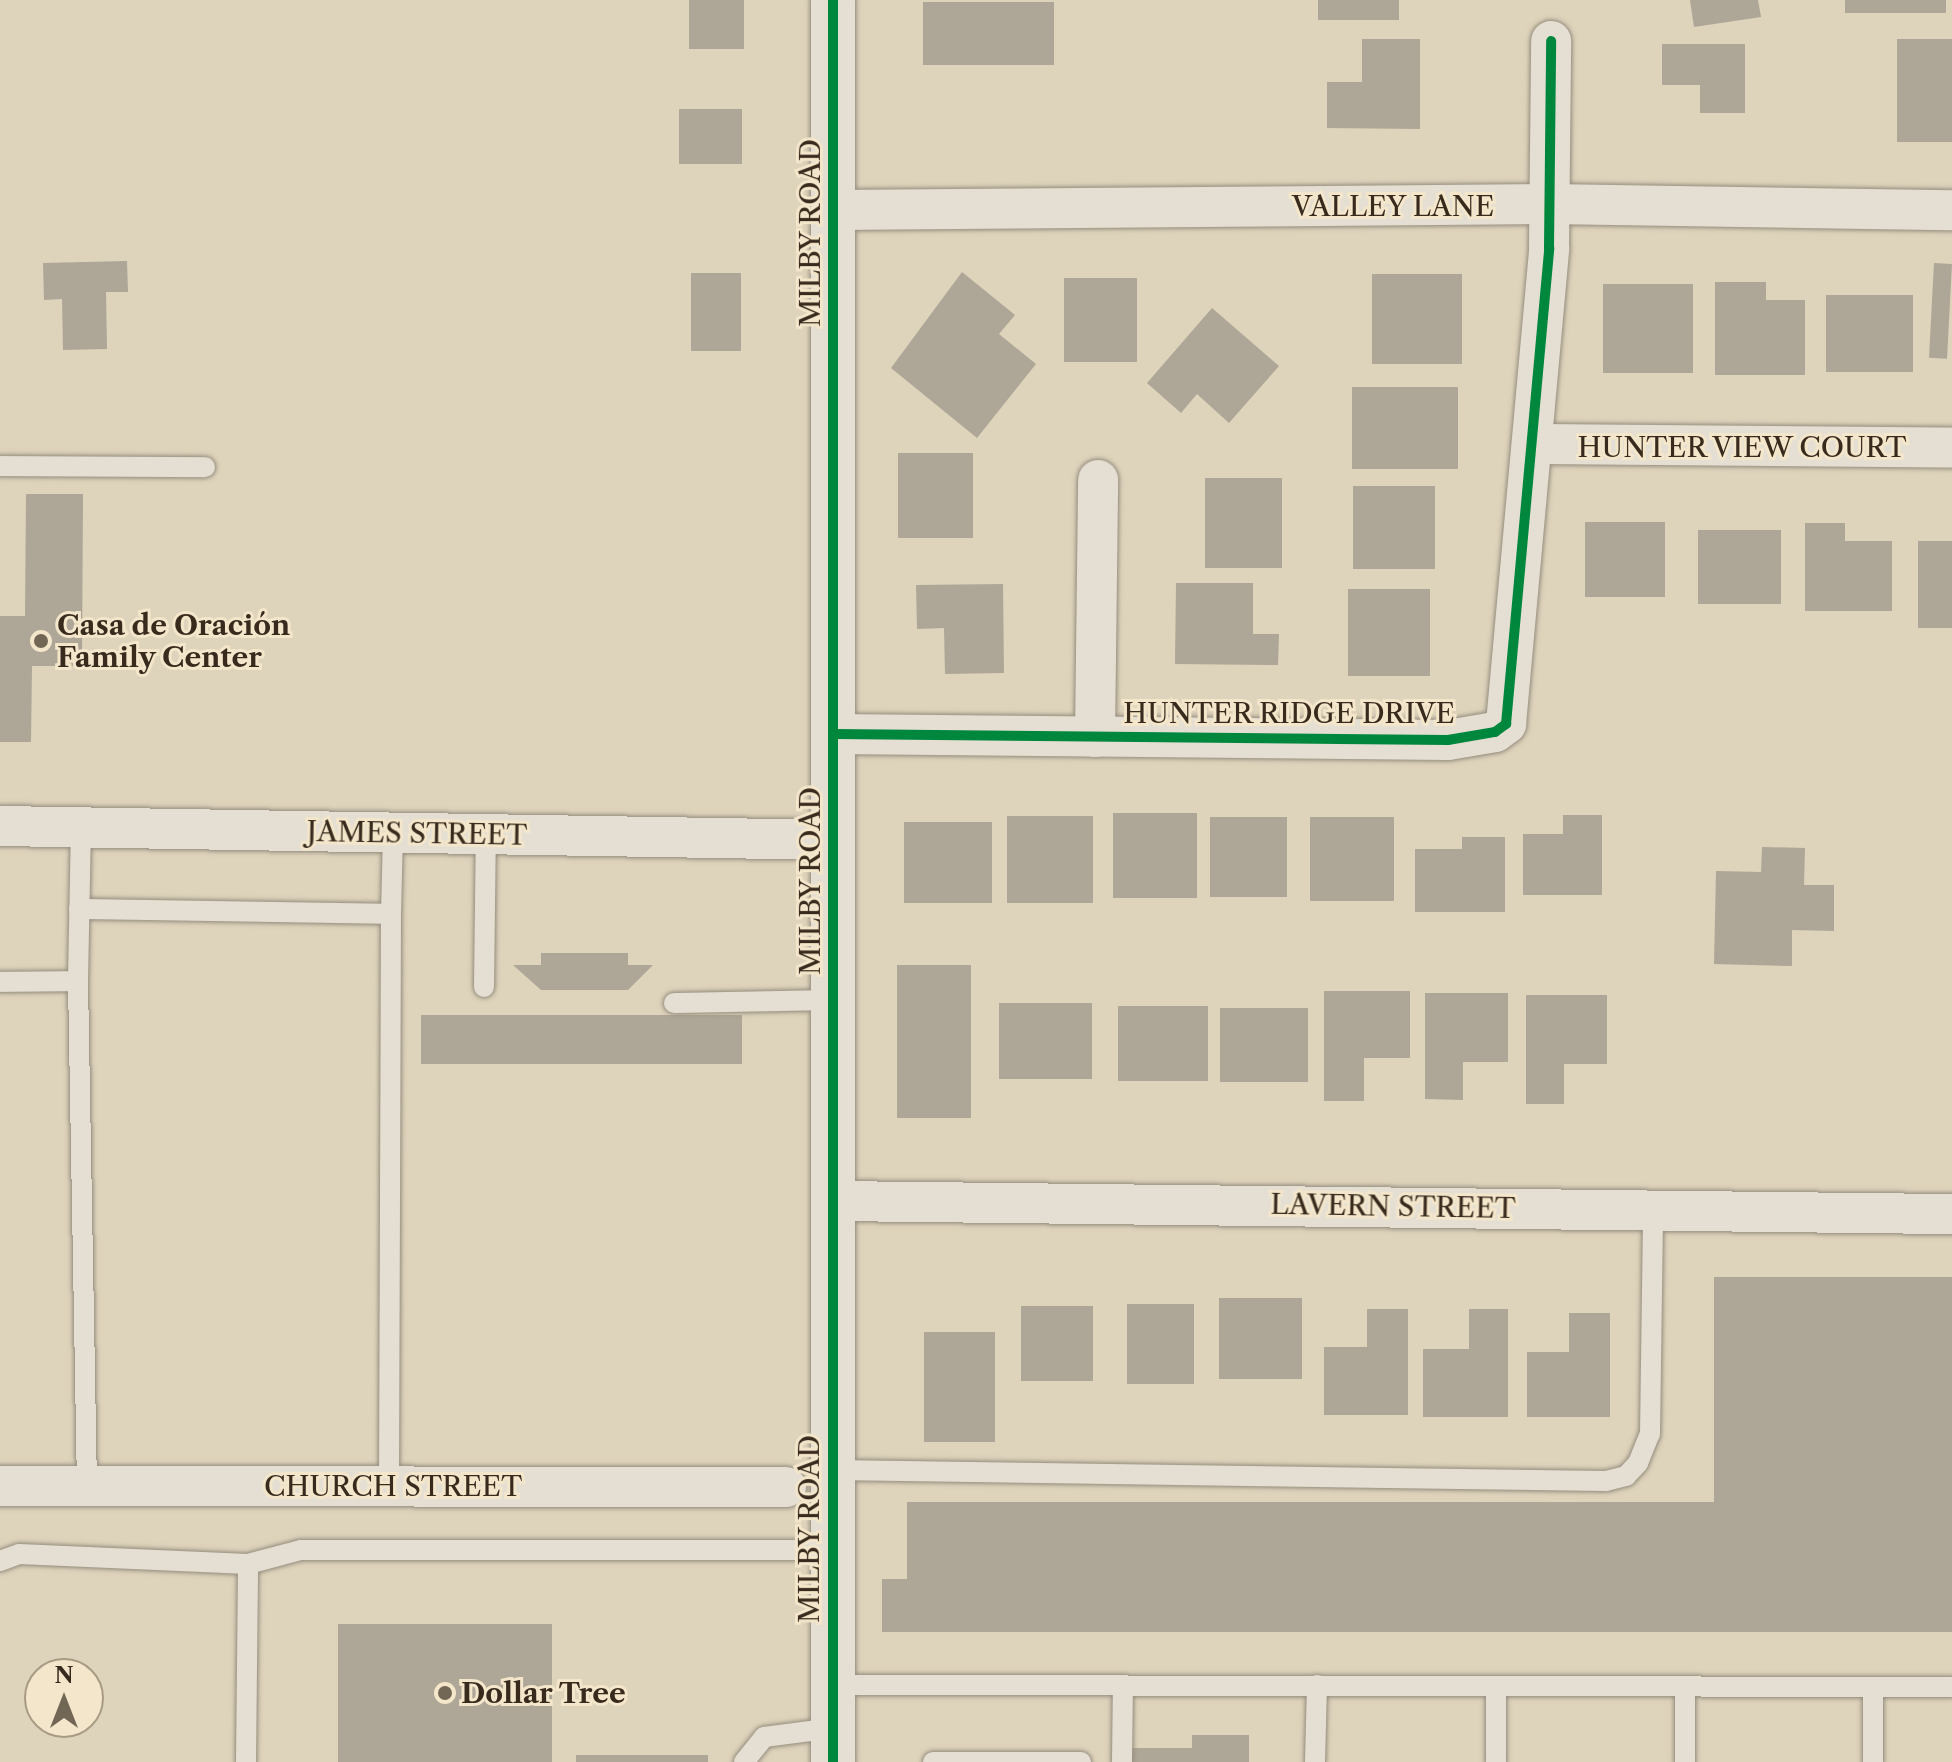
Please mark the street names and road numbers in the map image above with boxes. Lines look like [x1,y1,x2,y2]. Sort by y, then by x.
street label: MILBY ROAD [793,138,827,328]
street label: VALLEY LANE [1291,189,1495,223]
street label: HUNTER VIEW COURT [1576,430,1908,464]
street label: HUNTER RIDGE DRIVE [1123,696,1455,730]
street label: MILBY ROAD [793,786,827,976]
street label: JAMES STREET [307,814,527,852]
street label: LAVERN STREET [1270,1187,1516,1225]
street label: MILBY ROAD [792,1434,826,1624]
street label: CHURCH STREET [264,1469,522,1503]

